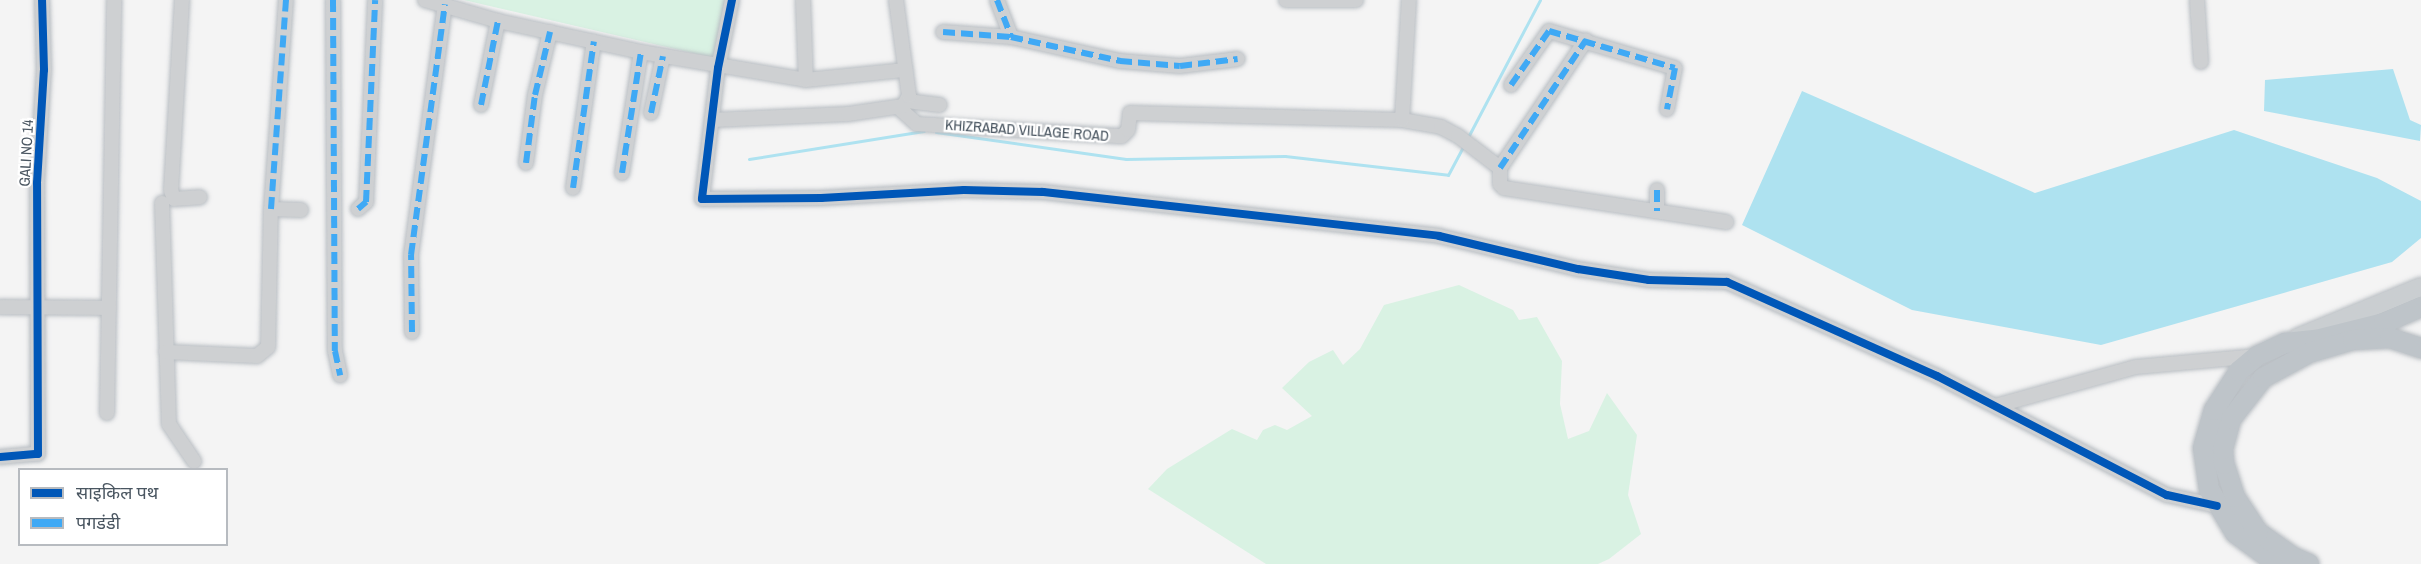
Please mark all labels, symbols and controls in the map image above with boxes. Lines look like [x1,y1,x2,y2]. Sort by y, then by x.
street label: KHIZRABAD VILLAGE ROAD [945,115,1109,145]
street label: GALI NO 14 [15,119,37,187]
legend [18,468,228,546]
text: साइकिल पथ [76,480,158,505]
text: पगडंडी [76,510,120,535]

